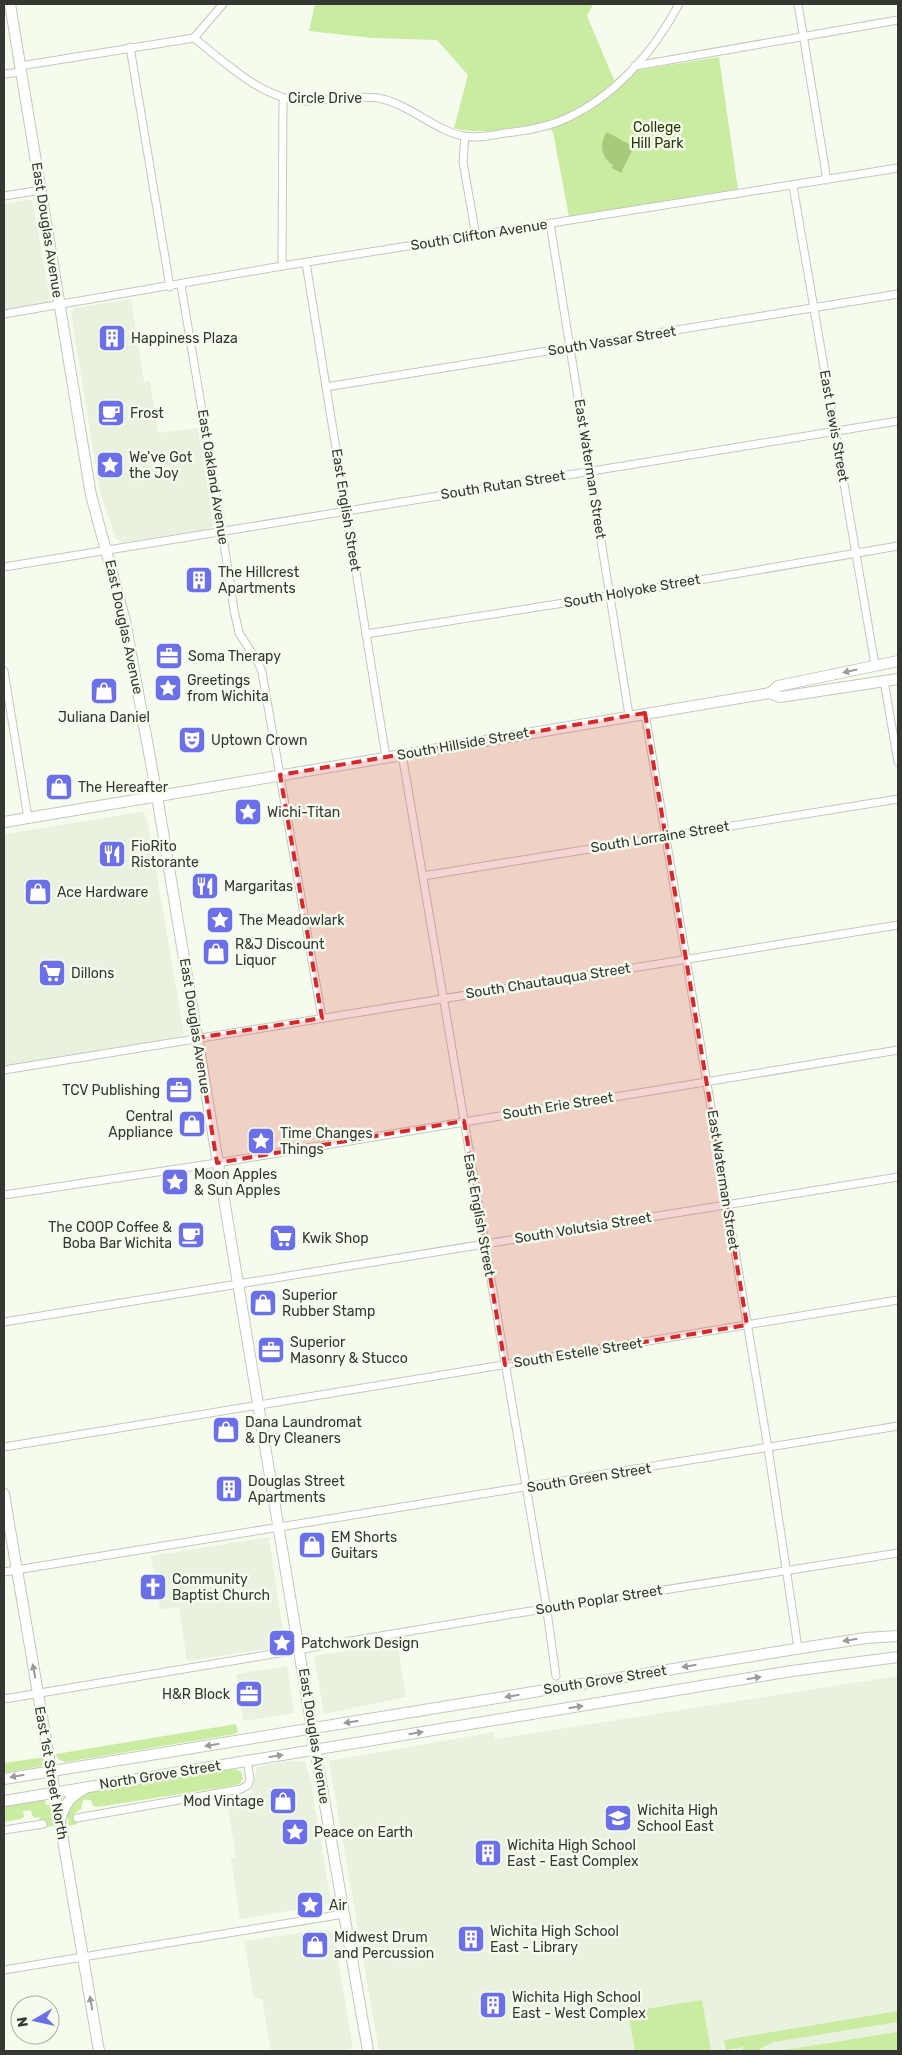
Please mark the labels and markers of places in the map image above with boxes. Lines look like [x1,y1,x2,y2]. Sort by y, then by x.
building icon: Happiness Plaza [97,323,127,353]
place label: Happiness Plaza [131,330,238,347]
cafe icon: Frost [96,398,126,428]
place label: Frost [130,405,164,422]
place label: We've Got the Joy [129,449,193,482]
place icon: We've Got the Joy [95,450,125,480]
place label: The Hillcrest Apartments [218,564,300,597]
building icon: The Hillcrest Apartments [184,565,214,595]
office icon: Soma Therapy [154,641,184,671]
place label: Soma Therapy [188,648,281,665]
place label: Greetings from Wichita [187,672,269,705]
place icon: Greetings from Wichita [153,673,183,703]
shop icon: Juliana Daniel [89,676,119,706]
place label: Juliana Daniel [58,709,150,726]
theatre icon: Uptown Crown [177,725,207,755]
place label: Uptown Crown [211,732,308,749]
shop icon: The Hereafter [44,772,74,802]
place label: The Hereafter [78,779,169,796]
place icon: Wichi-Titan [233,797,263,827]
place label: Wichi-Titan [267,804,340,821]
place label: FioRito Ristorante [131,838,199,871]
restaurant icon: FioRito Ristorante [97,839,127,869]
restaurant icon: Margaritas [190,871,220,901]
shop icon: Ace Hardware [23,877,53,907]
place label: Margaritas [224,878,293,895]
place label: Ace Hardware [57,884,148,901]
place icon: The Meadowlark [205,905,235,935]
place label: The Meadowlark [239,912,345,929]
place label: R&J Discount Liquor [235,936,325,969]
shop icon: R&J Discount Liquor [201,937,231,967]
supermarket icon: Dillons [37,958,67,988]
place label: Dillons [71,965,115,982]
office icon: TCV Publishing [164,1075,194,1105]
place label: TCV Publishing [62,1082,160,1099]
place label: Central Appliance [108,1108,173,1141]
shop icon: Central Appliance [177,1109,207,1139]
place label: Time Changes Things [280,1125,373,1158]
place icon: Time Changes Things [246,1126,276,1156]
place label: Moon Apples & Sun Apples [194,1166,280,1199]
place icon: Moon Apples & Sun Apples [160,1167,190,1197]
place label: The COOP Coffee & Boba Bar Wichita [48,1219,172,1252]
cafe icon: The COOP Coffee & Boba Bar Wichita [176,1220,206,1250]
supermarket icon: Kwik Shop [268,1223,298,1253]
place label: Kwik Shop [302,1230,369,1247]
place label: Superior Rubber Stamp [282,1287,375,1320]
shop icon: Superior Rubber Stamp [248,1288,278,1318]
place label: Superior Masonry & Stucco [290,1334,408,1367]
office icon: Superior Masonry & Stucco [256,1335,286,1365]
place label: Dana Laundromat & Dry Cleaners [245,1414,362,1447]
shop icon: Dana Laundromat & Dry Cleaners [211,1415,241,1445]
place label: Douglas Street Apartments [248,1473,345,1506]
building icon: Douglas Street Apartments [214,1474,244,1504]
place label: EM Shorts Guitars [331,1529,397,1562]
shop icon: EM Shorts Guitars [297,1530,327,1560]
place label: Community Baptist Church [172,1571,270,1604]
church icon: Community Baptist Church [138,1572,168,1602]
place icon: Patchwork Design [267,1628,297,1658]
place label: Patchwork Design [301,1635,419,1652]
office icon: H&R Block [234,1679,264,1709]
place label: H&R Block [162,1686,231,1703]
shop icon: Mod Vintage [268,1786,298,1816]
place label: Mod Vintage [183,1793,264,1810]
place label: Wichita High School East [637,1802,718,1835]
school or university icon: Wichita High School East [603,1803,633,1833]
place icon: Peace on Earth [280,1817,310,1847]
place label: Peace on Earth [314,1824,413,1841]
place label: Wichita High School East - East Complex [507,1837,639,1870]
building icon: Wichita High School East - East Complex [473,1838,503,1868]
place icon: Air [295,1890,325,1920]
place label: Air [329,1897,348,1914]
place label: Wichita High School East - Library [490,1923,619,1956]
building icon: Wichita High School East - Library [456,1924,486,1954]
place label: Midwest Drum and Percussion [334,1929,434,1962]
shop icon: Midwest Drum and Percussion [300,1930,330,1960]
place label: Wichita High School East - West Complex [512,1989,646,2022]
building icon: Wichita High School East - West Complex [478,1990,508,2020]

